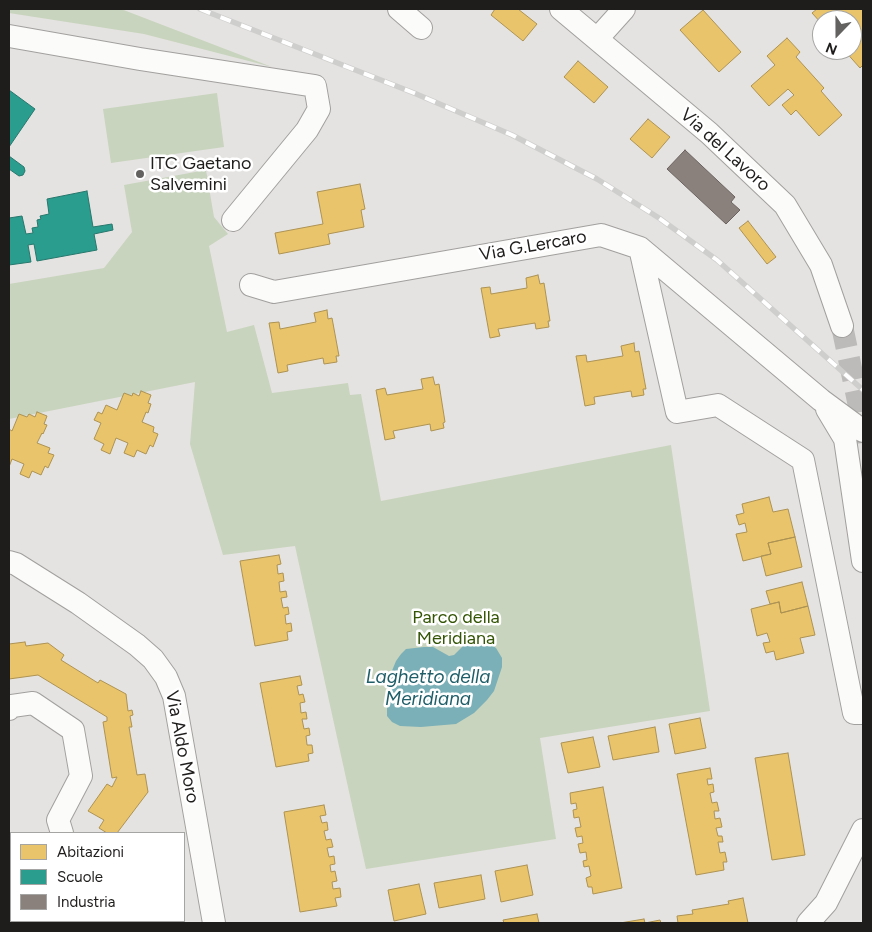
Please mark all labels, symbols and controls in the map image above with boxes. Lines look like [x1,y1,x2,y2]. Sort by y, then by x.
north arrow [812,10,862,60]
text: N [823,39,840,58]
street label: Via del Lavoro [676,104,774,196]
place label: ITC Gaetano Salvemini [150,153,251,195]
marker: ITC Gaetano Salvemini [134,168,146,180]
street label: Via G.Lercaro [478,226,588,266]
park label: Parco della Meridiana [412,607,500,650]
water label: Laghetto della Meridiana [366,666,490,710]
street label: Via Aldo Moro [161,689,203,805]
legend [10,832,185,922]
text: Abitazioni [57,843,124,861]
text: Scuole [57,868,103,886]
text: Industria [57,893,115,911]

